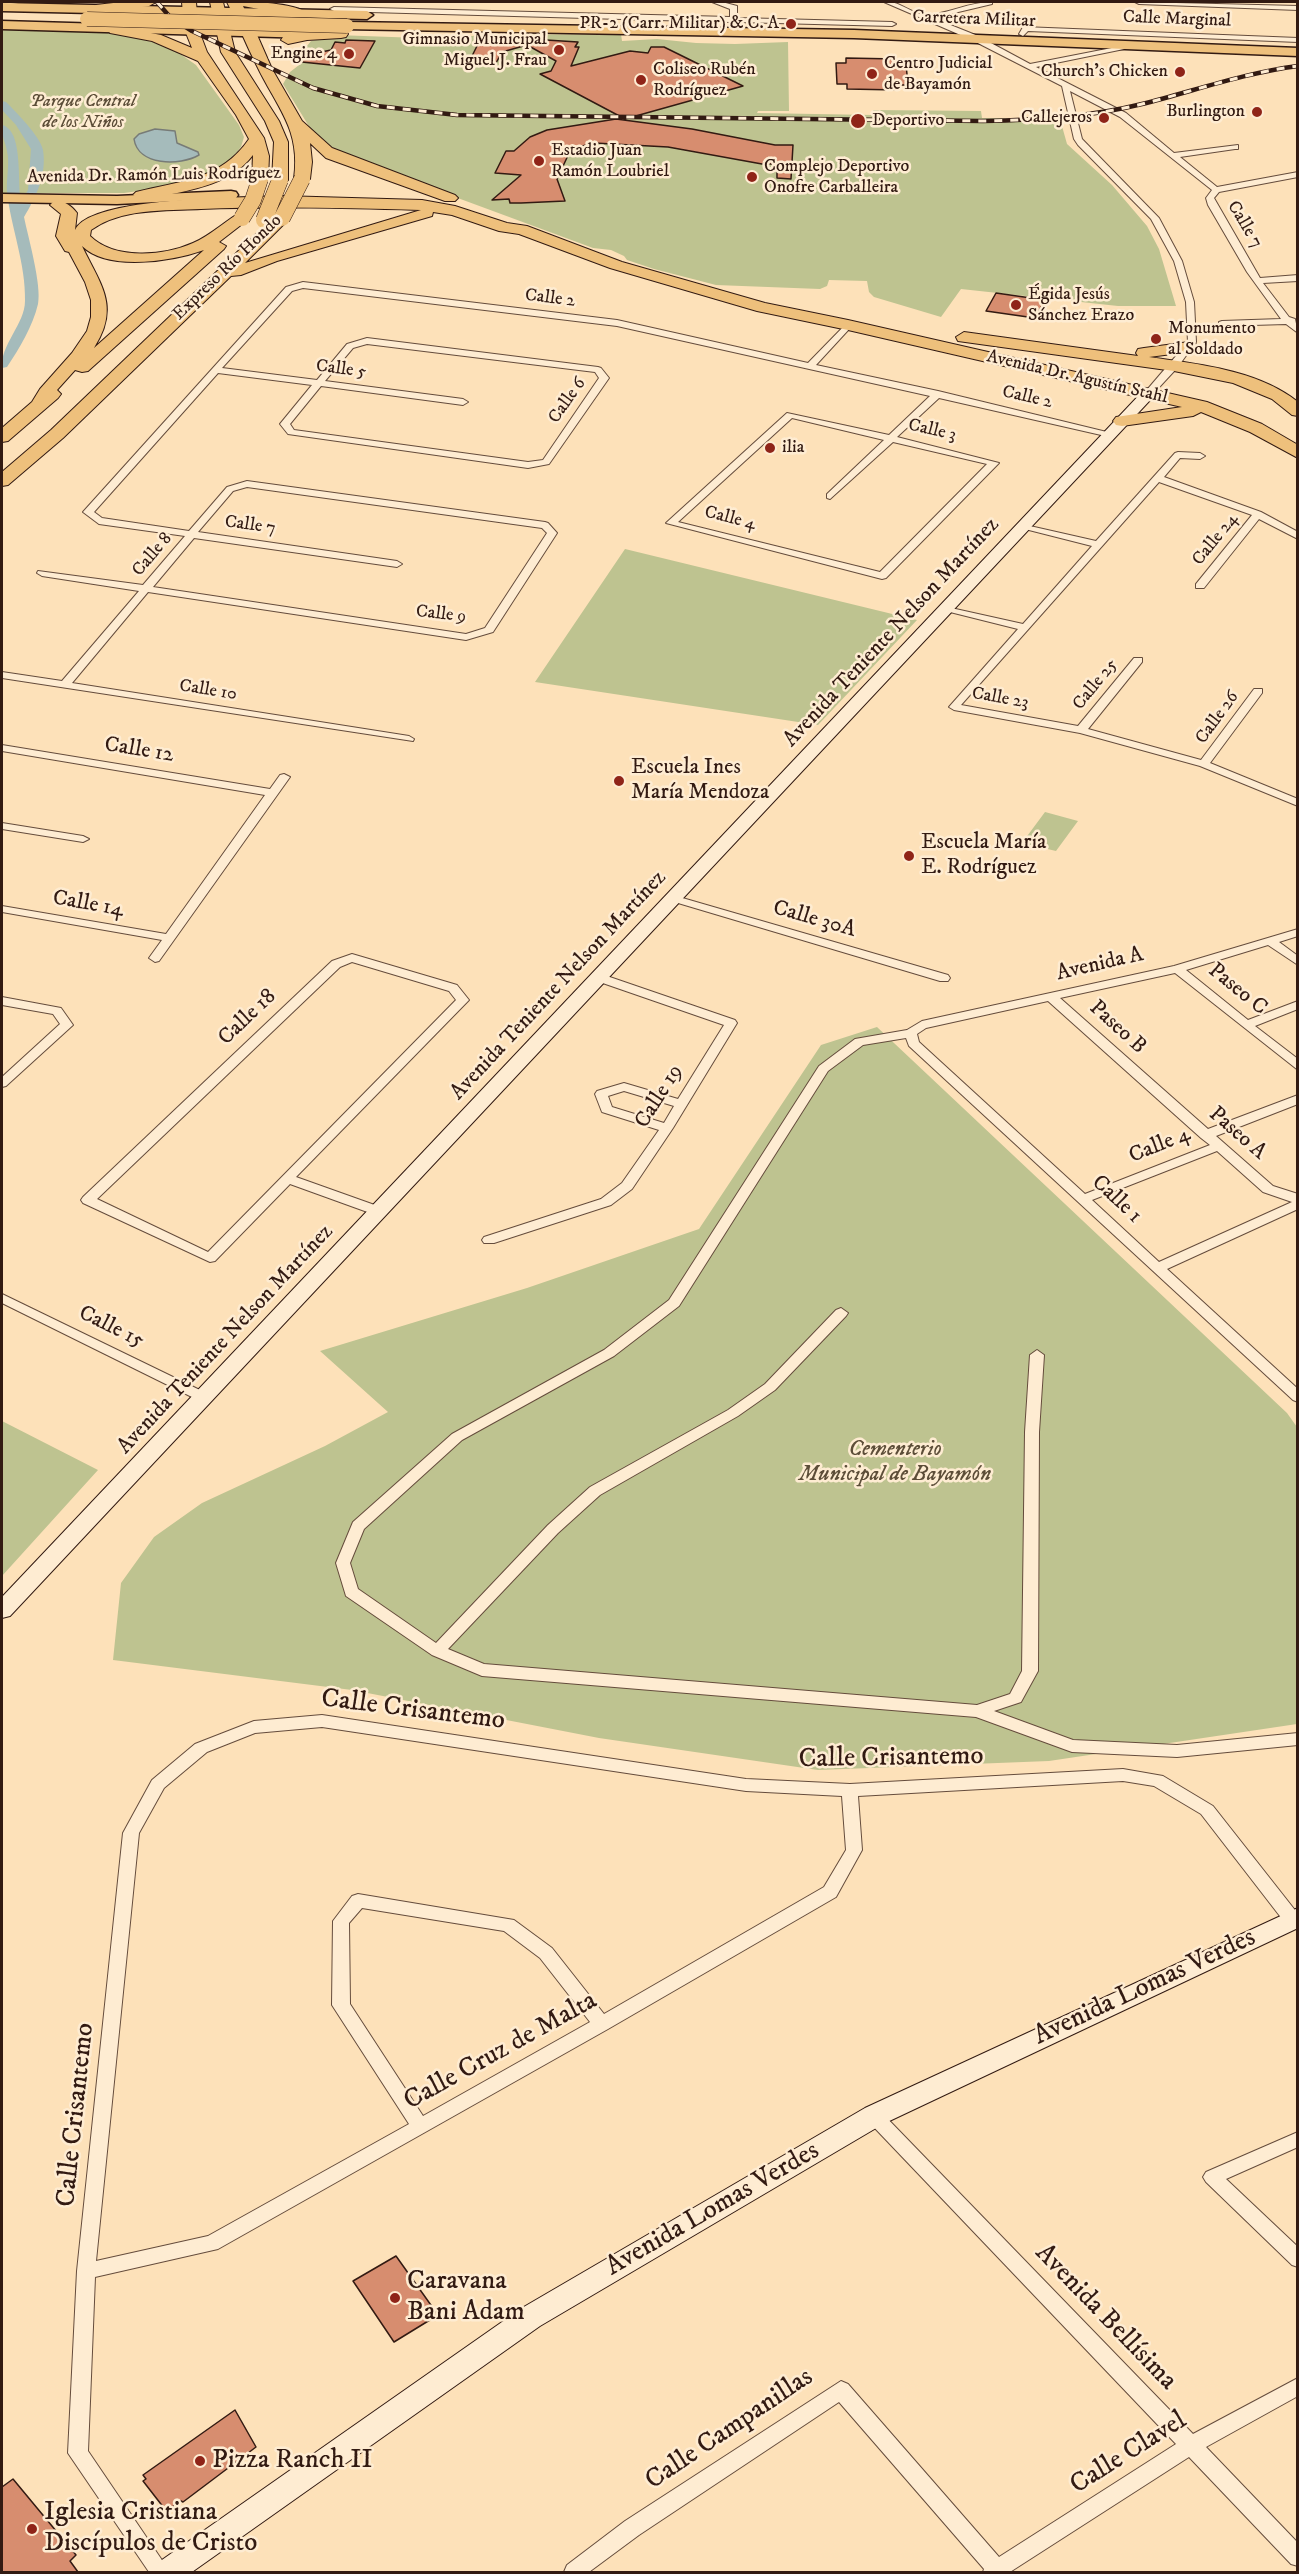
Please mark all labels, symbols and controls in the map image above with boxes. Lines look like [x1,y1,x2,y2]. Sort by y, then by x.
street label: Carretera Militar [912,7,1036,33]
street label: Calle Marginal [1122,7,1232,33]
place label: PR-2 (Carr. Militar) & C. A [579,13,779,35]
marker: PR-2 (Carr. Militar) & C. A [784,17,798,31]
place label: Gimnasio Municipal Miguel J. Frau [403,29,547,72]
place label: Engine 4 [270,43,337,65]
marker: Gimnasio Municipal Miguel J. Frau [552,43,566,57]
marker: Engine 4 [342,47,356,61]
place label: Centro Judicial de Bayamón [884,53,992,96]
place label: Coliseo Rubén Rodríguez [653,59,756,101]
place label: Church's Chicken [1041,61,1168,83]
marker: Church's Chicken [1173,65,1187,79]
marker: Centro Judicial de Bayamón [865,67,879,81]
marker: Coliseo Rubén Rodríguez [634,73,648,87]
park label: Parque Central de los Niños [30,91,136,134]
place label: Burlington [1166,101,1245,123]
marker: Burlington [1250,105,1264,119]
place label: Callejeros [1021,107,1092,129]
place label: Deportivo [872,110,944,132]
marker: Callejeros [1097,111,1111,125]
marker: Deportivo [849,112,867,130]
place label: Estadio Juan Ramón Loubriel [551,140,669,182]
marker: Estadio Juan Ramón Loubriel [532,154,546,168]
place label: Complejo Deportivo Onofre Carballeira [764,156,909,198]
street label: Avenida Dr. Ramón Luis Rodríguez [27,163,281,189]
marker: Complejo Deportivo Onofre Carballeira [745,170,759,184]
street label: Calle 7 [1222,198,1266,252]
street label: Expreso Río Hondo [169,210,287,326]
place label: Égida Jesús Sánchez Erazo [1028,284,1134,326]
street label: Calle 2 [524,285,576,313]
marker: Égida Jesús Sánchez Erazo [1009,298,1023,312]
place label: Monumento al Soldado [1168,318,1256,360]
marker: Monumento al Soldado [1149,332,1163,346]
street label: Avenida Dr. Agustín Stahl [984,347,1170,409]
street label: Calle 5 [315,356,367,384]
street label: Calle 6 [545,374,591,428]
street label: Calle 2 [1000,382,1054,414]
street label: Calle 3 [906,415,958,447]
place label: ilia [782,437,804,459]
marker: ilia [763,441,777,455]
street label: Calle 4 [702,502,758,536]
street label: Calle 24 [1188,510,1244,570]
street label: Calle 7 [223,512,277,540]
street label: Avenida Teniente Nelson Martínez [778,513,1006,753]
street label: Calle 8 [128,529,178,581]
street label: Calle 9 [415,602,467,628]
street label: Calle 25 [1069,655,1123,715]
street label: Calle 10 [178,676,238,706]
street label: Calle 23 [970,683,1030,715]
street label: Calle 26 [1192,687,1244,749]
street label: Calle 12 [102,733,176,769]
place label: Escuela Ines María Mendoza [631,755,769,806]
marker: Escuela Ines María Mendoza [612,774,626,788]
place label: Escuela María E. Rodríguez [921,830,1046,882]
marker: Escuela María E. Rodríguez [902,849,916,863]
street label: Avenida Teniente Nelson Martínez [445,866,673,1106]
street label: Calle 14 [50,886,126,924]
street label: Calle 30A [770,896,858,944]
street label: Avenida A [1054,942,1146,988]
street label: Paseo C [1202,958,1272,1022]
street label: Calle 18 [214,984,282,1052]
street label: Paseo B [1083,995,1151,1061]
street label: Calle 19 [630,1060,690,1134]
street label: Paseo A [1203,1102,1271,1166]
street label: Calle 4 [1126,1122,1194,1170]
street label: Calle 1 [1085,1170,1147,1230]
street label: Avenida Teniente Nelson Martínez [112,1220,340,1460]
street label: Calle 15 [74,1301,148,1355]
park label: Cementerio Municipal de Bayamón [799,1437,991,1488]
street label: Calle Crisantemo [319,1684,507,1738]
street label: Calle Crisantemo [798,1741,984,1777]
street label: Avenida Lomas Verdes [1029,1922,1261,2054]
street label: Calle Cruz de Malta [399,1986,603,2118]
street label: Calle Crisantemo [51,2021,103,2209]
street label: Avenida Lomas Verdes [601,2136,825,2284]
street label: Avenida Bellísima [1027,2238,1183,2398]
place label: Caravana Bani Adam [407,2266,525,2329]
marker: Caravana Bani Adam [388,2291,402,2305]
street label: Calle Campanillas [640,2362,820,2498]
street label: Calle Clavel [1065,2406,1193,2502]
place label: Pizza Ranch II [212,2445,373,2477]
marker: Pizza Ranch II [193,2454,207,2468]
place label: Iglesia Cristiana Discípulos de Cristo [44,2497,257,2560]
marker: Iglesia Cristiana Discípulos de Cristo [25,2522,39,2536]

